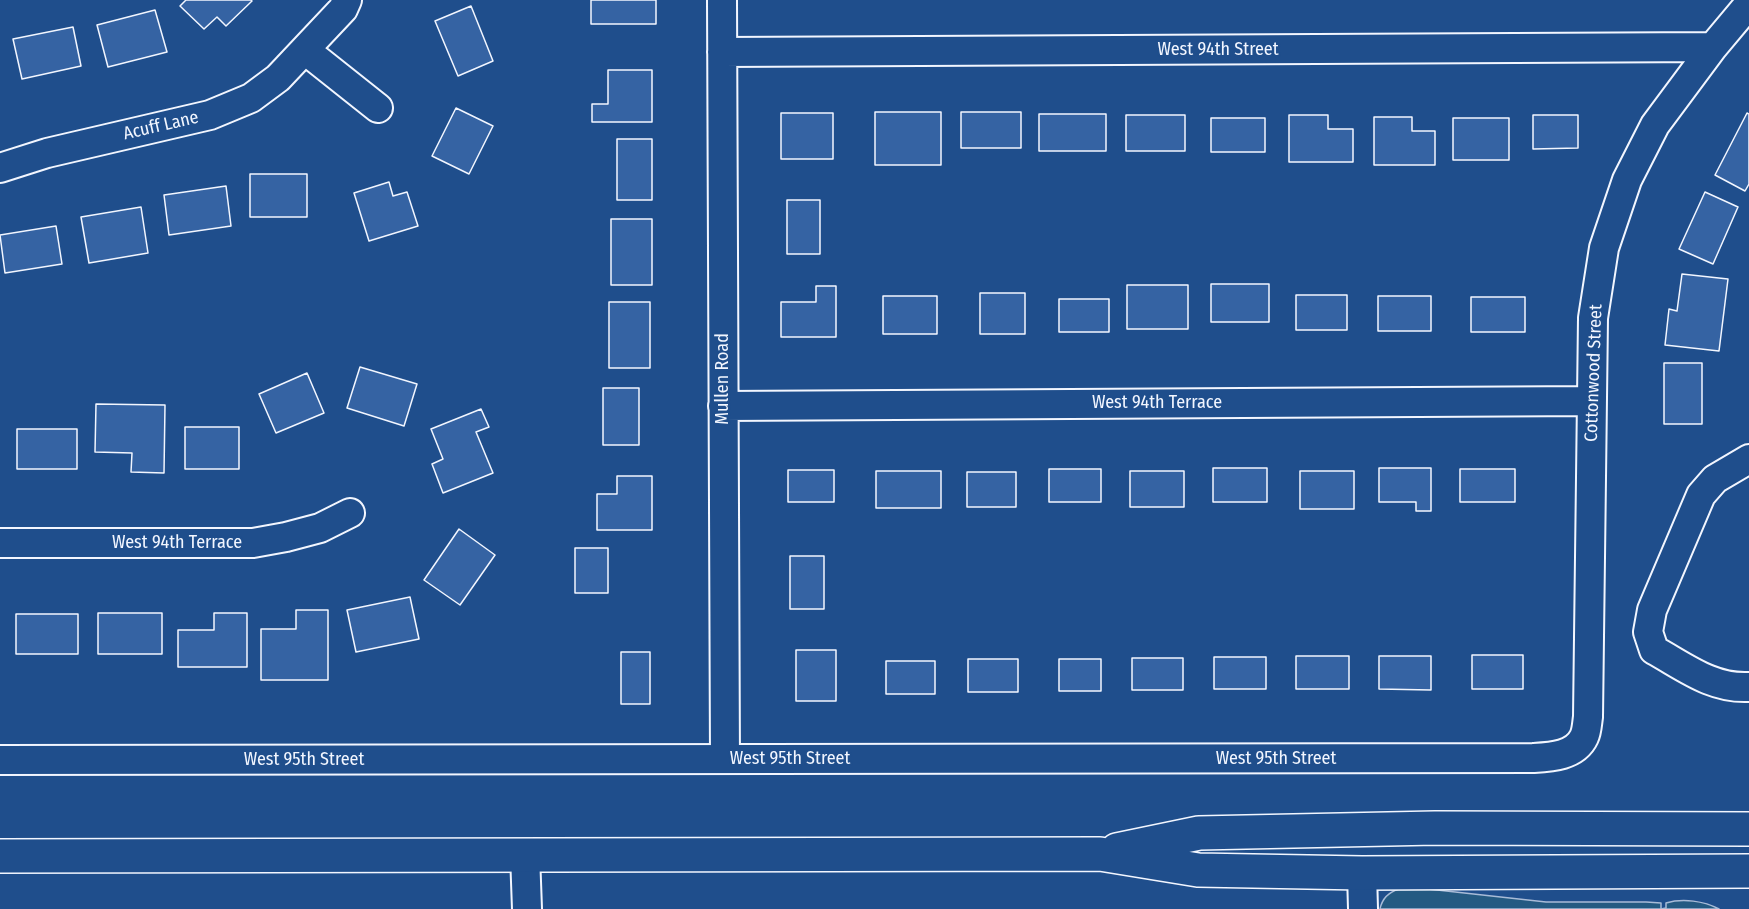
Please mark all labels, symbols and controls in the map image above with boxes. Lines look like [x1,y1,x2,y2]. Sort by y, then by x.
street label: West 94th Street [1157,39,1279,61]
street label: Acuff Lane [121,107,201,145]
street label: Cottonwood Street [1581,304,1607,442]
street label: Mullen Road [712,333,734,425]
street label: West 94th Terrace [1092,392,1222,414]
street label: West 94th Terrace [112,532,242,554]
street label: West 95th Street [730,748,850,770]
street label: West 95th Street [1216,748,1336,770]
street label: West 95th Street [244,749,364,771]

